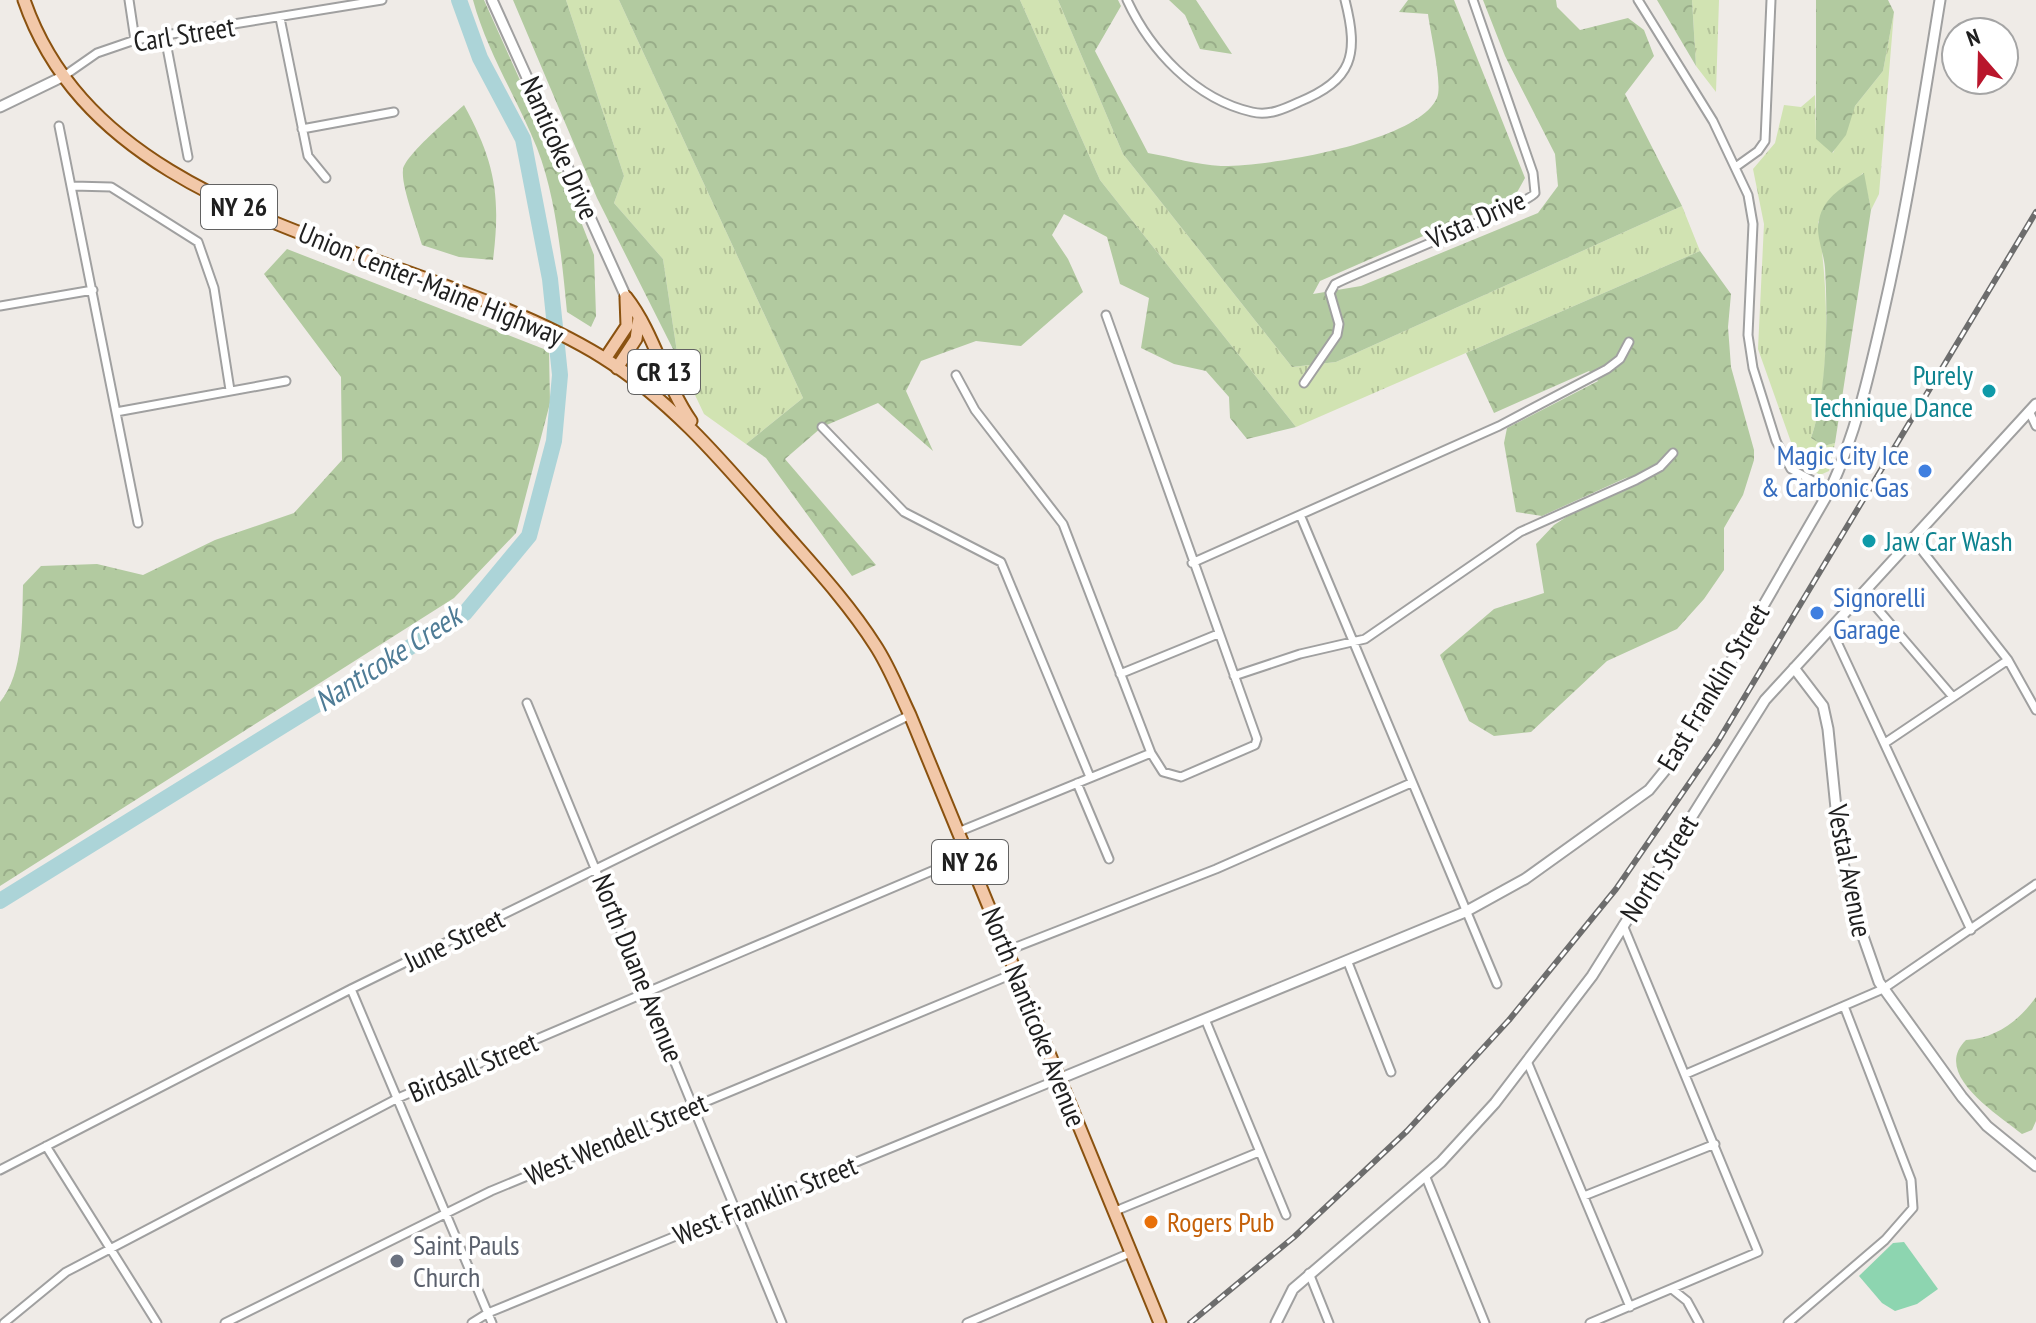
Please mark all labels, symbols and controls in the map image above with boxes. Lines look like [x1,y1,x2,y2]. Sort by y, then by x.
street label: Carl Street [131,7,237,60]
north arrow [1940,16,2020,96]
text: N [1963,22,1984,52]
street label: Nanticoke Drive [512,70,608,225]
street label: Vista Drive [1420,180,1531,257]
road number: NY 26 [201,185,277,229]
street label: Union Center-Maine Highway [293,213,570,354]
road number: CR 13 [628,350,700,394]
place label: Purely Technique Dance [1810,356,1973,425]
marker: Purely Technique Dance [1980,382,1998,400]
place label: Magic City Ice & Carbonic Gas [1761,436,1909,505]
marker: Magic City Ice & Carbonic Gas [1916,462,1934,480]
place label: Jaw Car Wash [1884,522,2013,559]
marker: Jaw Car Wash [1860,532,1878,550]
place label: Signorelli Garage [1833,578,1926,647]
water label: Nanticoke Creek [307,594,471,720]
street label: East Franklin Street [1648,596,1777,777]
marker: Signorelli Garage [1808,604,1826,622]
street label: Vestal Avenue [1819,801,1881,940]
street label: North Street [1611,807,1706,928]
road number: NY 26 [932,840,1008,884]
street label: North Duane Avenue [584,868,693,1067]
street label: June Street [397,899,510,980]
street label: North Nanticoke Avenue [974,902,1095,1132]
street label: Birdsall Street [403,1023,543,1110]
street label: West Wendell Street [519,1083,713,1194]
street label: West Franklin Street [668,1146,862,1253]
place label: Rogers Pub [1167,1203,1274,1240]
marker: Rogers Pub [1142,1213,1160,1231]
place label: Saint Pauls Church [413,1226,519,1295]
marker: Saint Pauls Church [388,1252,406,1270]

